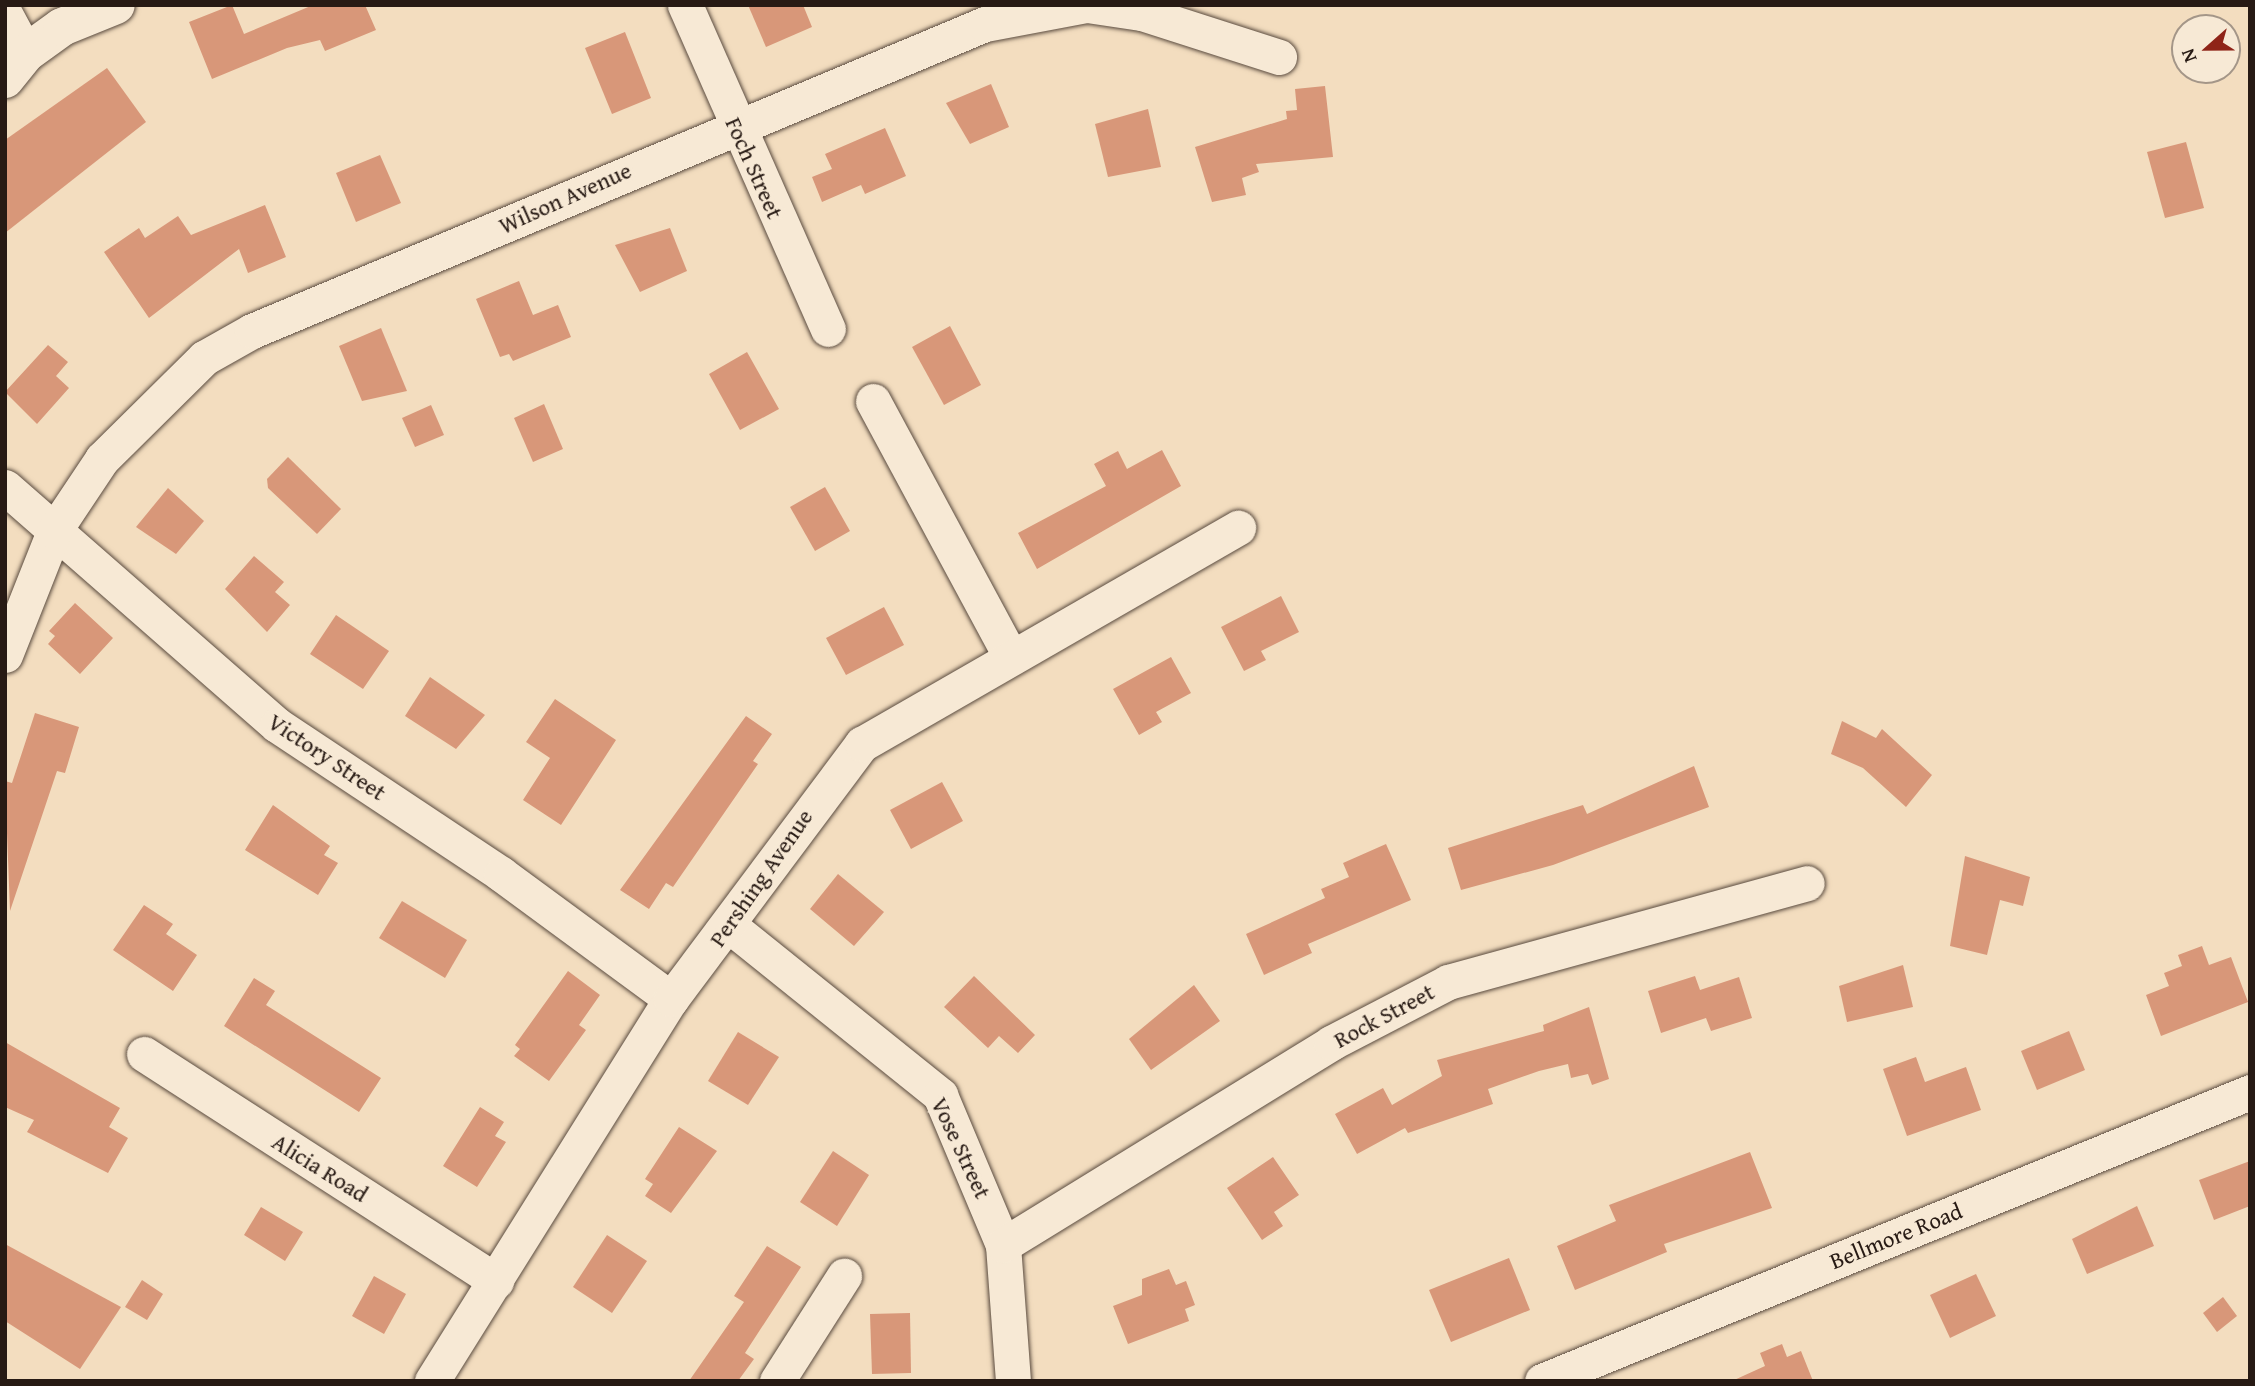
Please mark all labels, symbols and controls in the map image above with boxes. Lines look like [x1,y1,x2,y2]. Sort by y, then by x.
north arrow [2171,14,2241,84]
text: N [2173,45,2204,67]
street label: Foch Street [719,113,789,223]
street label: Wilson Avenue [495,157,635,239]
street label: Victory Street [263,708,391,806]
street label: Pershing Avenue [703,804,819,952]
street label: Rock Street [1329,978,1439,1054]
street label: Vose Street [926,1093,996,1203]
street label: Alicia Road [267,1128,373,1208]
street label: Bellmore Road [1826,1197,1966,1275]

